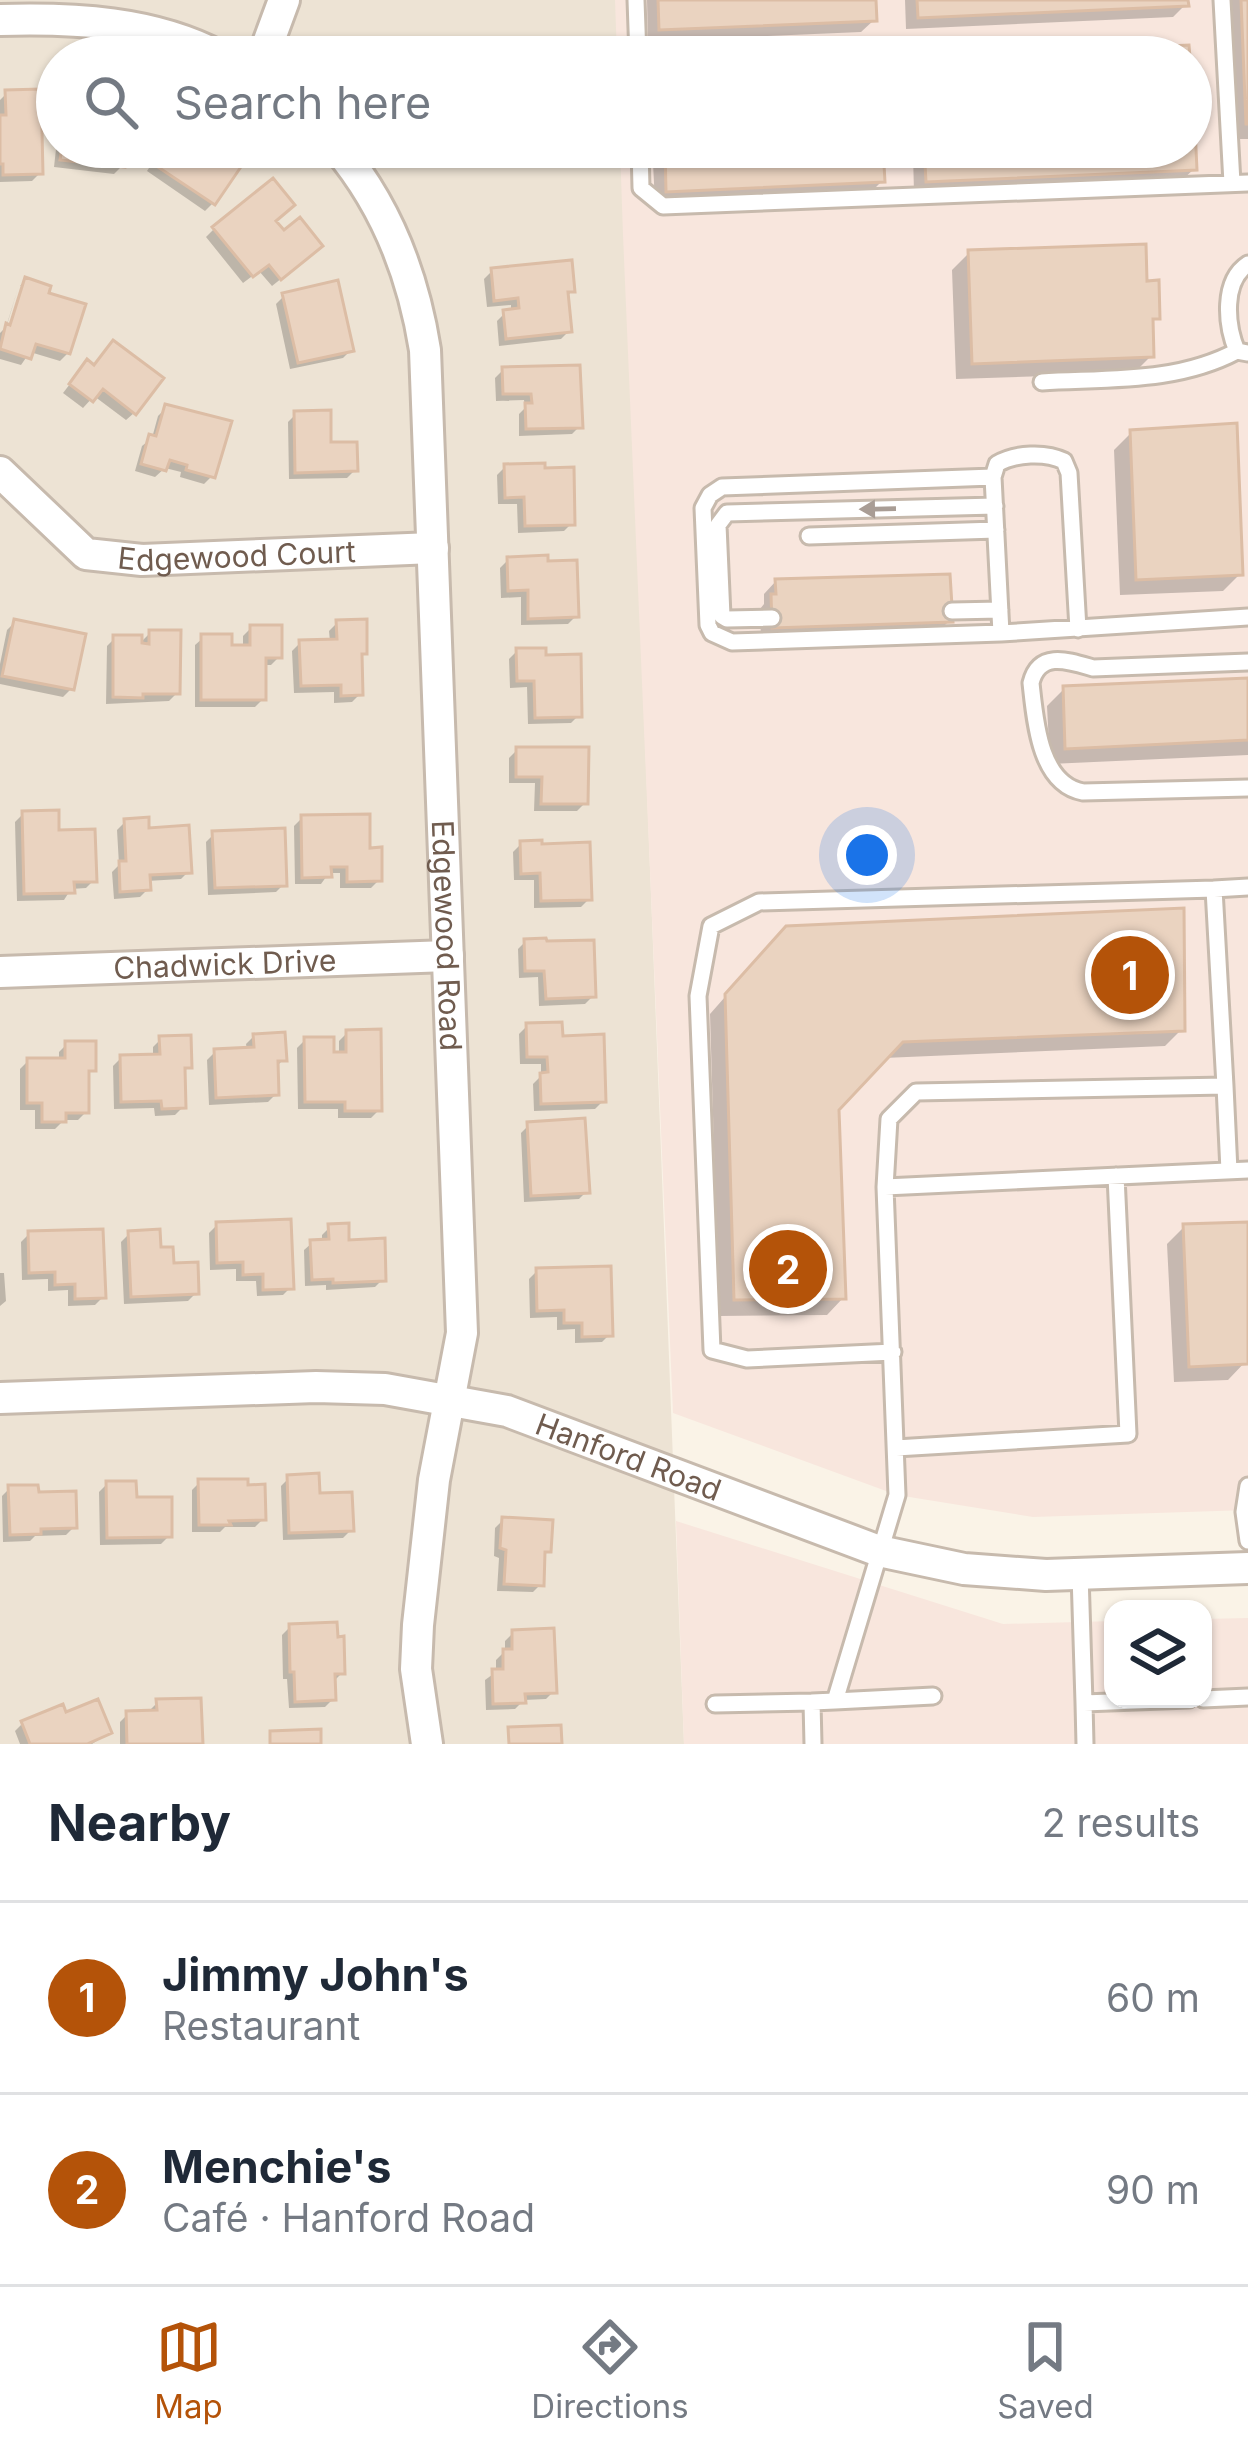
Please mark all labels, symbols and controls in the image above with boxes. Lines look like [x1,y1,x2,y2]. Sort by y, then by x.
search box [36,36,1212,168]
icon: search [78,69,144,135]
text: Search here [174,75,431,130]
one-way arrow [858,499,896,518]
street label: Edgewood Court [116,533,357,578]
street label: Edgewood Road [425,819,469,1052]
your location [837,825,897,885]
pin: 1 [1091,930,1169,1020]
street label: Chadwick Drive [113,942,337,986]
pin: 2 [749,1224,827,1314]
street label: Hanford Road [531,1406,726,1508]
map controls [1104,1600,1212,1708]
button: layers [1104,1600,1212,1708]
text: Nearby [48,1792,231,1853]
text: 2 results [1042,1799,1200,1846]
text: Jimmy John's [162,1947,469,2002]
text: 1 [79,1974,95,2021]
text: 60 m [1106,1974,1200,2021]
text: Restaurant [162,2002,360,2049]
text: Menchie's [162,2139,391,2194]
text: 2 [75,2166,99,2213]
text: 90 m [1106,2166,1200,2213]
text: Café · Hanford Road [162,2194,535,2241]
tab: Map [154,2314,223,2426]
tab: Directions [531,2314,689,2426]
tab: Saved [997,2314,1094,2426]

